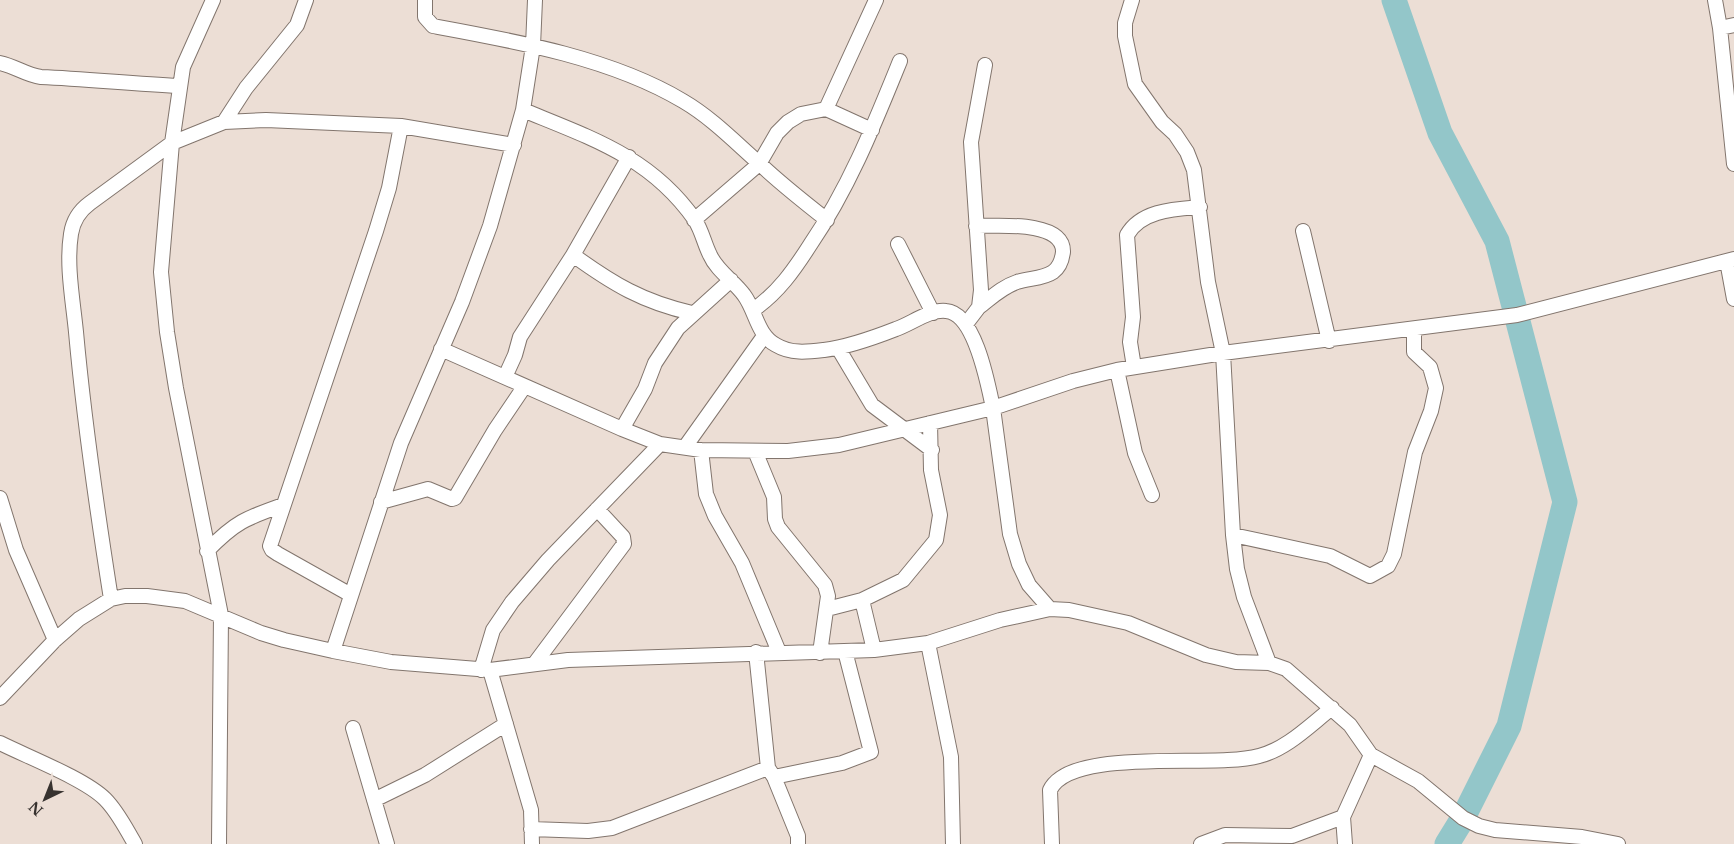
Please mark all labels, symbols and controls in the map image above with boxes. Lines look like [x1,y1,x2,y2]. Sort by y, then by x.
north arrow [20,774,70,824]
text: N [25,797,47,820]

